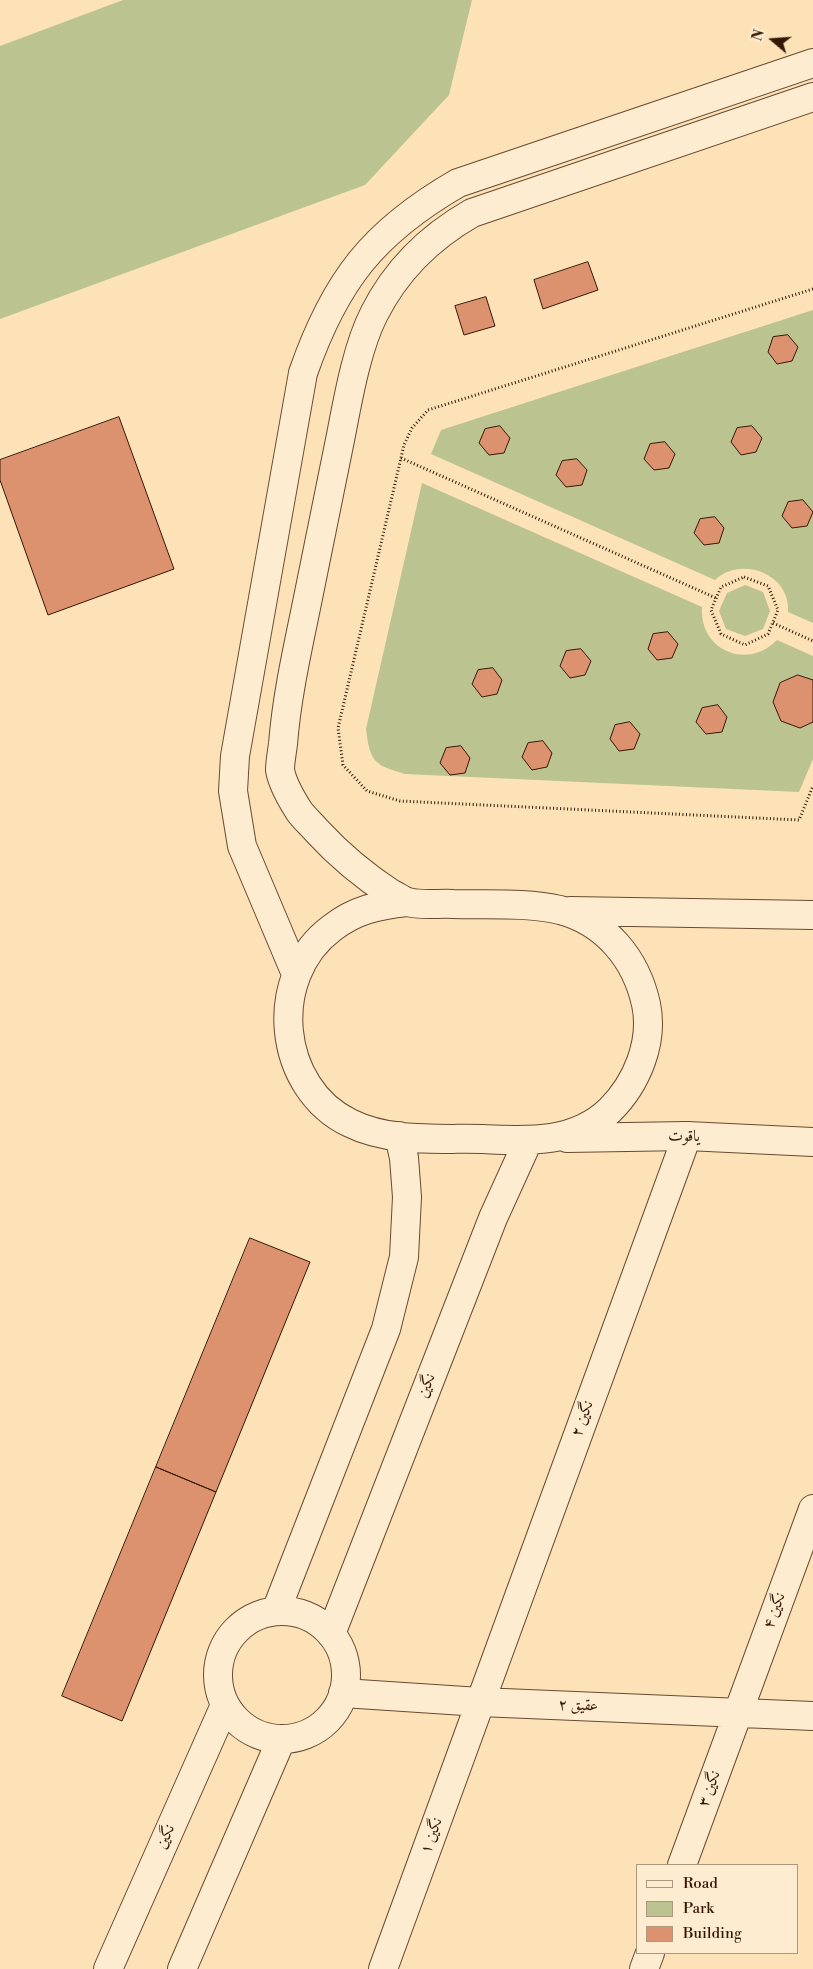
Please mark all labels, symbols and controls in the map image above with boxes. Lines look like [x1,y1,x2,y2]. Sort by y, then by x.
north arrow [748,15,798,65]
text: N [748,27,769,43]
street label: یاقوت [668,1127,700,1147]
street label: نگین [414,1371,440,1401]
street label: نگین ۲ [568,1398,598,1440]
street label: نگین ۴ [760,1590,790,1632]
street label: عقیق ۲ [558,1696,598,1716]
street label: نگین ۳ [695,1768,725,1810]
street label: نگین ۱ [417,1815,447,1857]
street label: نگین [152,1822,180,1852]
legend [636,1864,798,1954]
text: Road [683,1874,718,1893]
text: Park [683,1899,714,1918]
text: Building [683,1924,742,1943]

